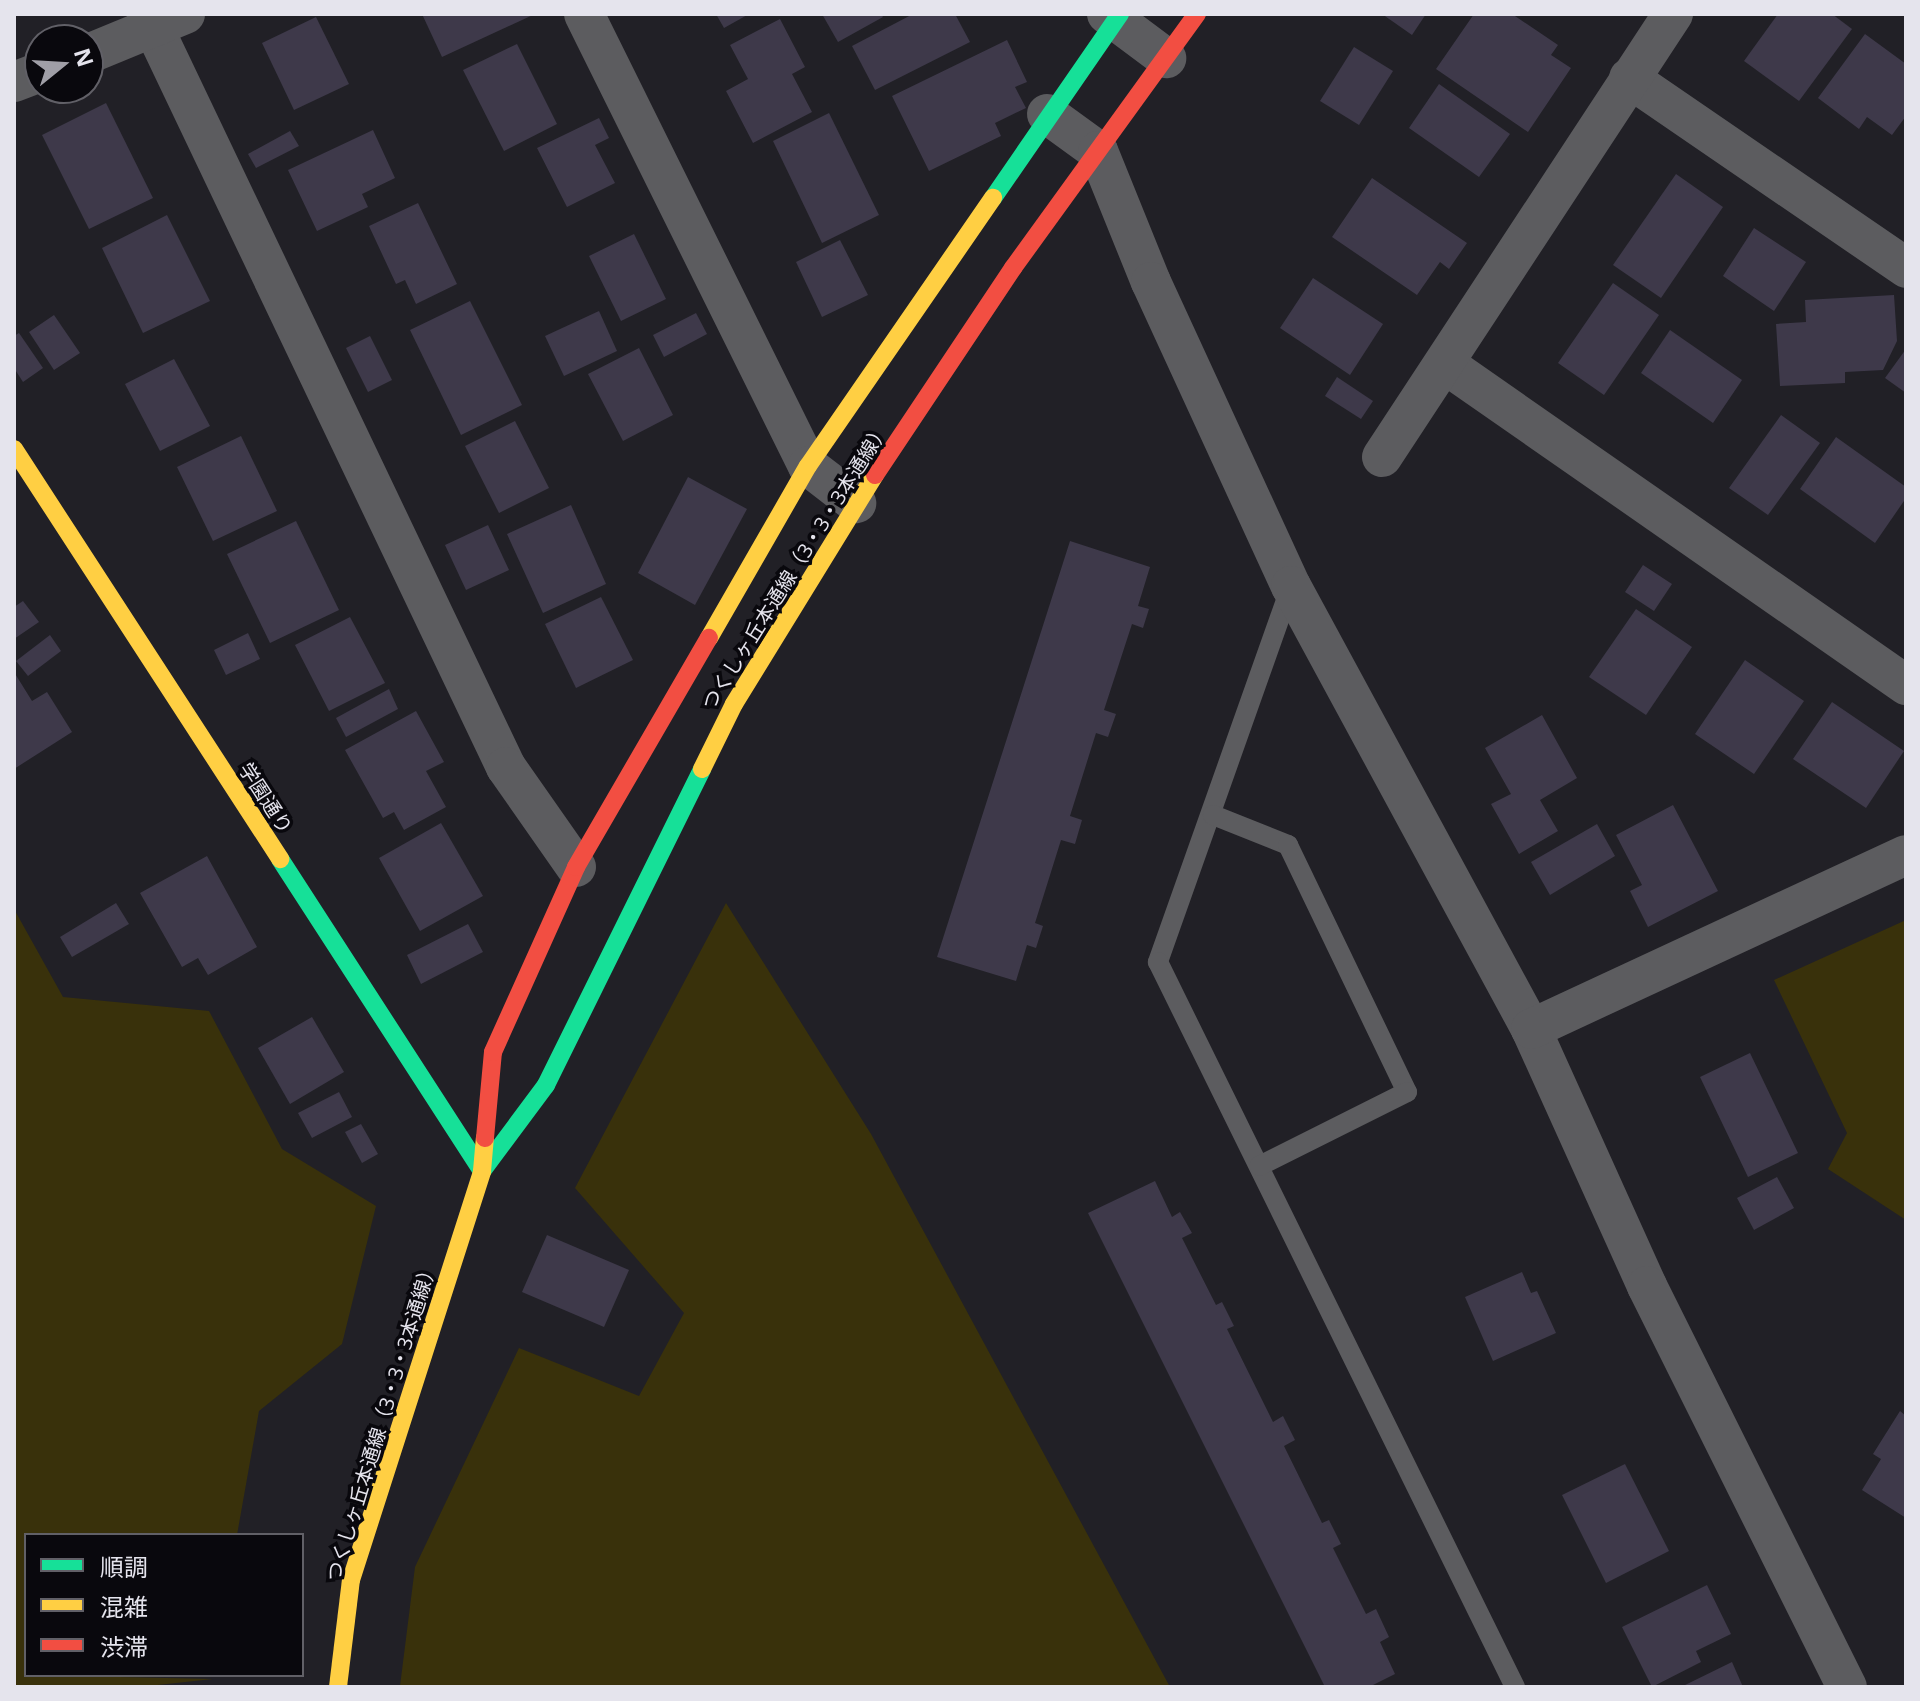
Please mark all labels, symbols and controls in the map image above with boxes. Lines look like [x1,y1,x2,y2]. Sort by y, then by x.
north arrow [24,24,104,104]
text: N [68,44,102,70]
street label: つくしヶ丘本通線（3・3・3本通線） [696,418,894,714]
street label: 学園通り [234,758,298,838]
street label: つくしヶ丘本通線（3・3・3本通線） [321,1258,441,1584]
legend [24,1533,304,1677]
text: 順調 [100,1550,148,1583]
text: 混雑 [100,1590,148,1623]
text: 渋滞 [100,1630,148,1663]

